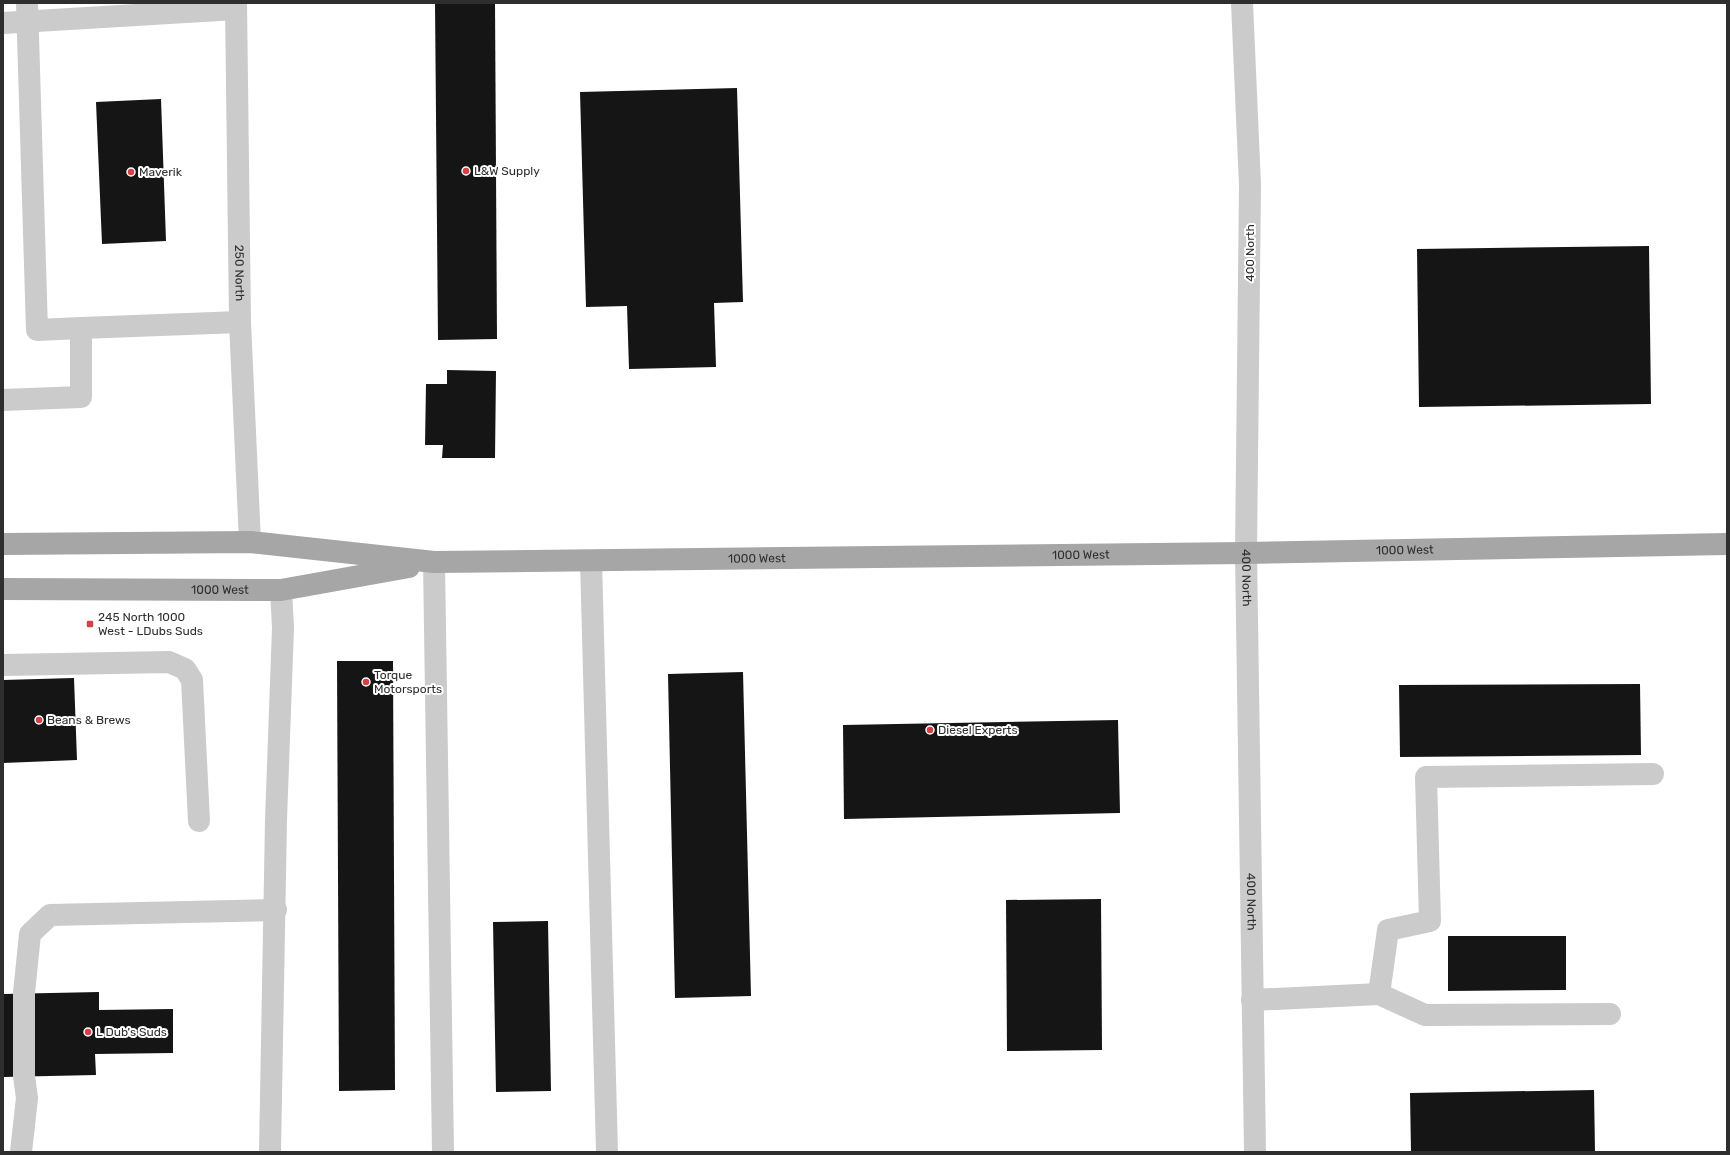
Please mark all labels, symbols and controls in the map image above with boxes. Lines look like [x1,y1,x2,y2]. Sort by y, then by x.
place label: L&W Supply [474,164,540,178]
place label: Maverik [139,165,183,179]
marker: L&W Supply [461,166,471,176]
marker: Maverik [126,167,136,177]
street label: 400 North [1243,224,1257,282]
street label: 250 North [232,245,247,301]
street label: 1000 West [1376,542,1434,558]
street label: 1000 West [1052,548,1110,562]
street label: 400 North [1239,549,1254,607]
street label: 1000 West [728,551,786,566]
street label: 1000 West [191,583,249,597]
place label: 245 North 1000 West - LDubs Suds [98,610,203,638]
marker: 245 North 1000 West - LDubs Suds [85,619,95,629]
place label: Torque Motorsports [374,668,442,696]
marker: Torque Motorsports [361,677,371,687]
place label: Beans & Brews [47,713,131,727]
marker: Beans & Brews [34,715,44,725]
place label: Diesel Experts [938,723,1018,737]
marker: Diesel Experts [925,725,935,735]
street label: 400 North [1244,873,1259,931]
place label: L Dub's Suds [96,1025,167,1039]
marker: L Dub's Suds [83,1027,93,1037]

